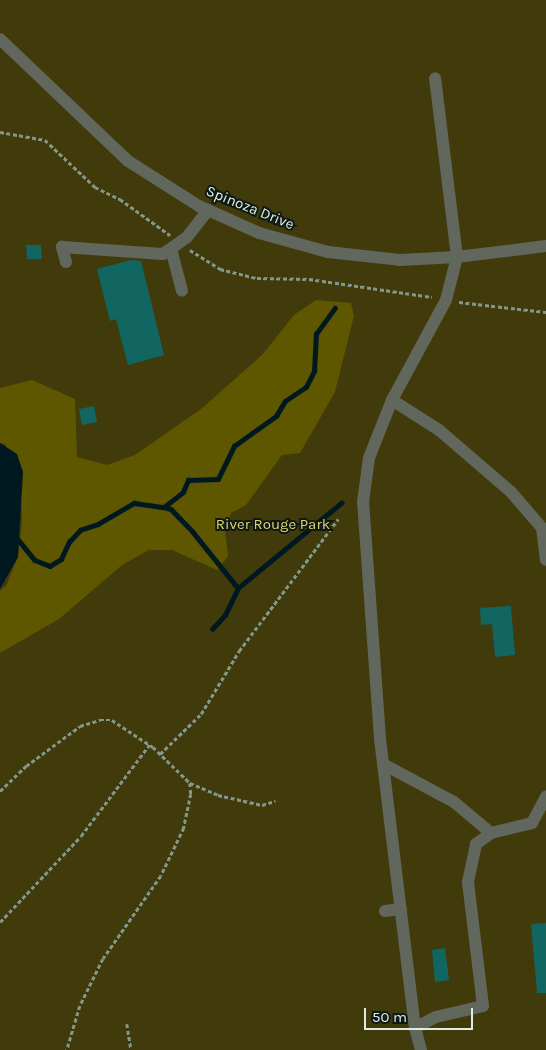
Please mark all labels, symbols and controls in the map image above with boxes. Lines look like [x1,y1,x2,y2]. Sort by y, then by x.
street label: Spinoza Drive [203,182,297,234]
park label: River Rouge Park [216,516,330,534]
scale bar [366,998,475,1030]
text: 50 m [372,1008,407,1026]

